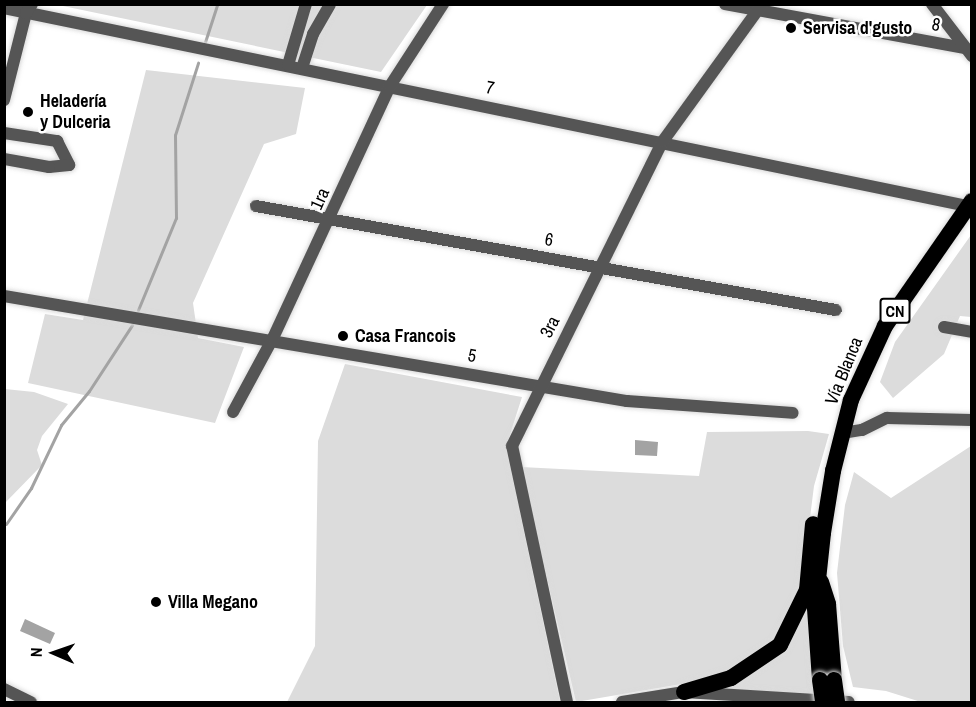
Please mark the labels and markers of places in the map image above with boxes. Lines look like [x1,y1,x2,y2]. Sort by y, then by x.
place label: Servisa d'gusto [803,17,912,39]
marker: Servisa d'gusto [784,21,798,35]
place label: Heladería y Dulceria [40,91,111,134]
marker: Heladería y Dulceria [21,105,35,119]
place label: Casa Francois [355,325,456,347]
marker: Casa Francois [336,329,350,343]
place label: Villa Megano [168,591,258,613]
marker: Villa Megano [149,595,163,609]

